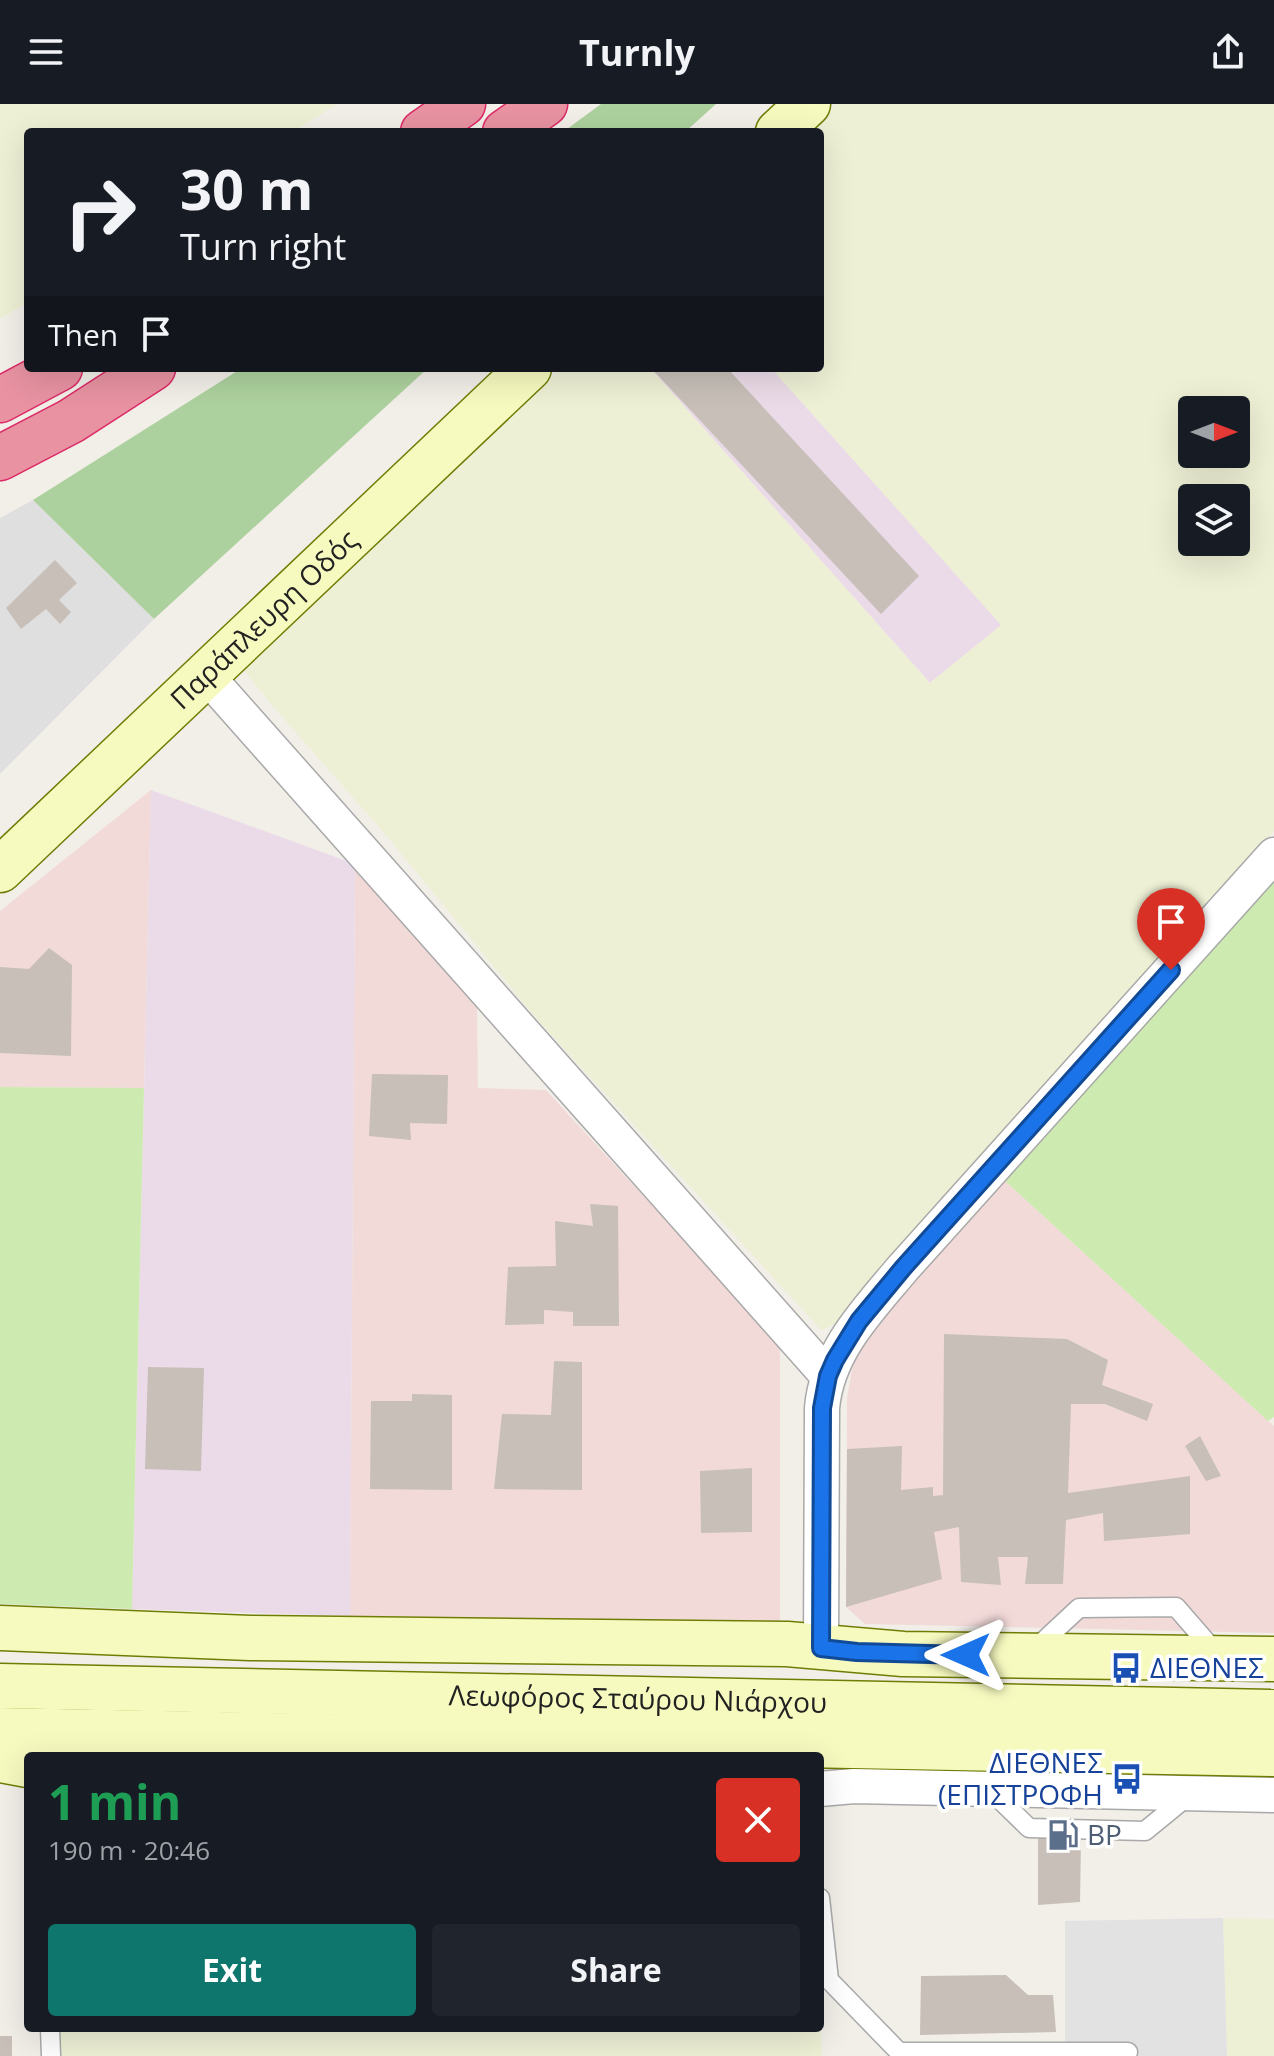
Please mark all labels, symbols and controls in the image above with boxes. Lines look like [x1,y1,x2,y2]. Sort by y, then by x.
text: Turnly [579,28,695,77]
icon: menu [24,30,68,74]
icon: share [1206,30,1250,74]
text: 30 m [180,150,314,226]
icon: right [48,160,152,264]
text: Turn right [180,222,346,271]
icon: arrive [134,312,178,356]
text: Then [48,314,118,355]
north arrow [1178,396,1250,468]
map controls [1178,396,1250,556]
button: layers [1178,484,1250,556]
street label: Παράπλευρη Οδός [161,520,365,717]
pin [1137,888,1205,970]
icon: arrive [1149,900,1193,944]
position arrow [924,1613,1008,1697]
place label: ΔΙΕΘΝΕΣ [1150,1648,1264,1686]
bus stop icon: ΔΙΕΘΝΕΣ [1109,1651,1143,1685]
street label: Λεωφόρος Σταύρου Νιάρχου [448,1675,827,1721]
place label: ΔΙΕΘΝΕΣ (ΕΠΙΣΤΡΟΦΗ [938,1743,1103,1813]
bus stop icon: ΔΙΕΘΝΕΣ (ΕΠΙΣΤΡΟΦΗ [1110,1762,1144,1796]
text: 1 min [48,1769,181,1834]
button: close [716,1778,800,1862]
place label: BP [1087,1815,1122,1853]
fuel station icon: BP [1046,1818,1080,1852]
text: 190 m · 20:46 [48,1832,210,1868]
button: Exit [48,1924,416,2016]
button: Share [432,1924,800,2016]

